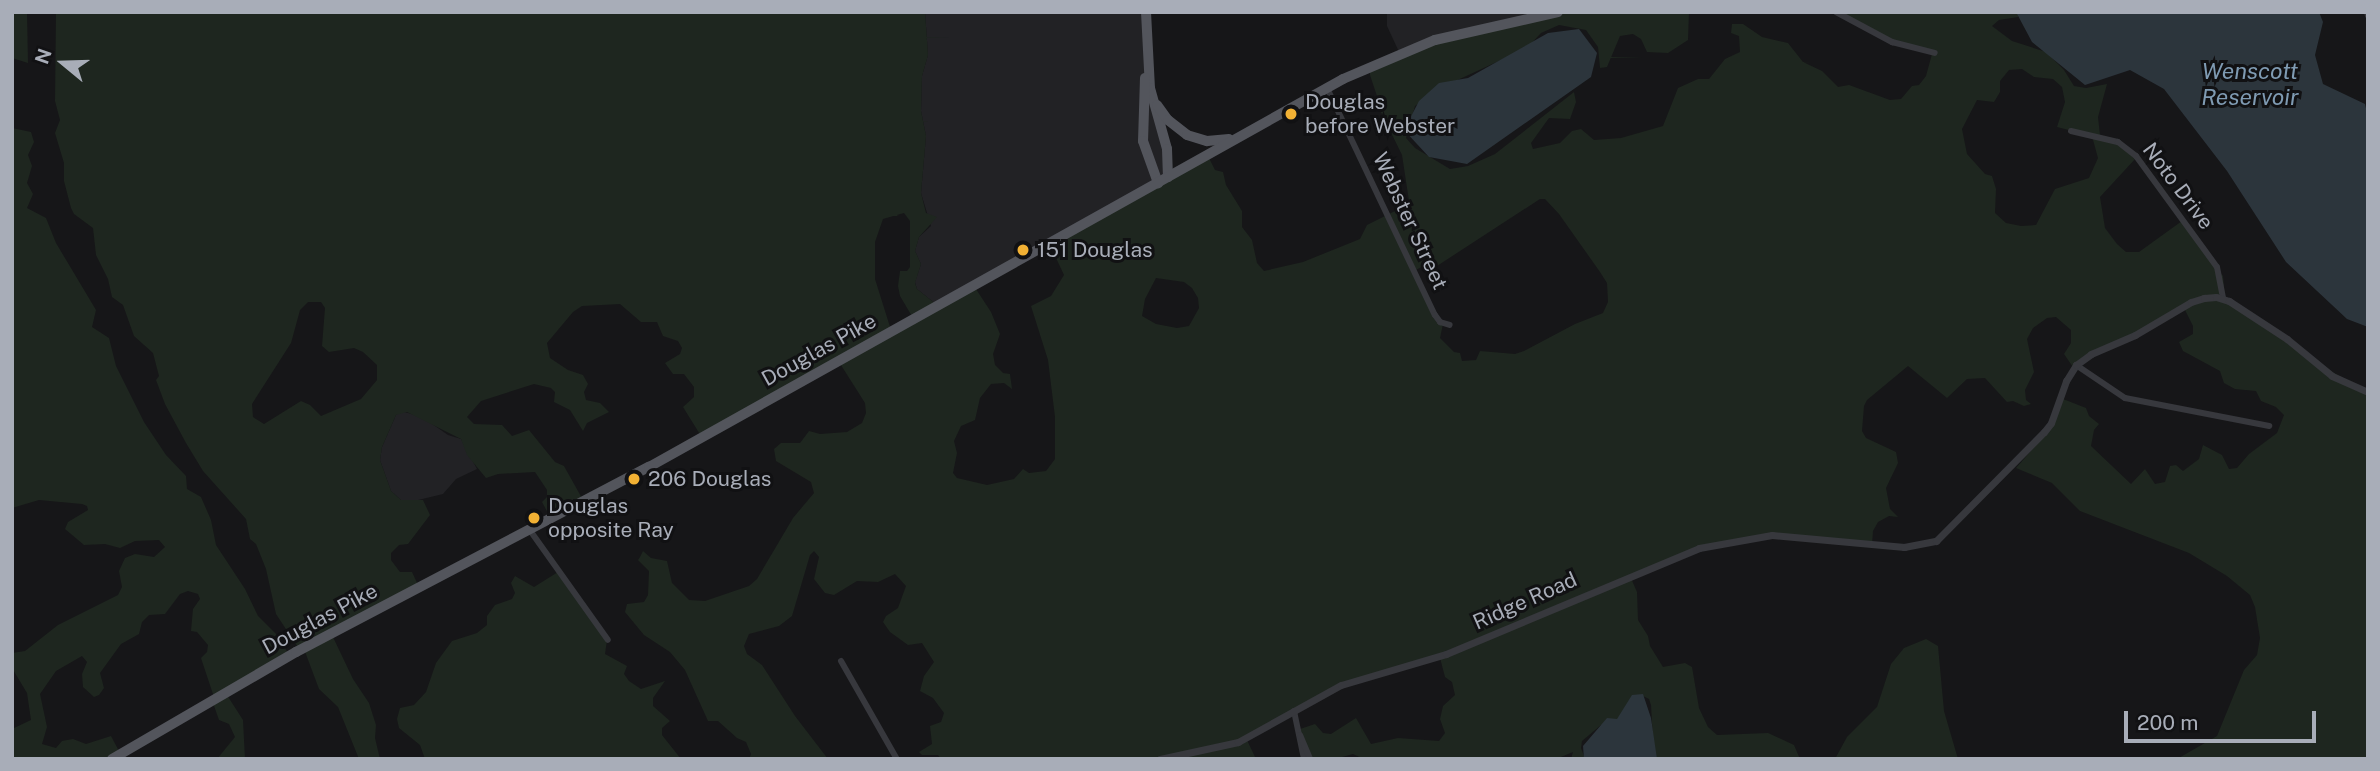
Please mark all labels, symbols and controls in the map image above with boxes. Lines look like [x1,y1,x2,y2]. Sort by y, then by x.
north arrow [28,28,98,98]
text: N [30,46,56,67]
water label: Wenscott Reservoir [2201,57,2299,111]
place label: Douglas before Webster [1305,89,1456,139]
marker: Douglas before Webster [1283,106,1299,122]
street label: Noto Drive [2137,138,2219,234]
street label: Webster Street [1367,148,1453,294]
place label: 151 Douglas [1037,237,1153,263]
marker: 151 Douglas [1015,242,1031,258]
street label: Douglas Pike [757,308,881,392]
place label: 206 Douglas [648,466,771,492]
marker: 206 Douglas [626,471,642,487]
place label: Douglas opposite Ray [548,493,674,543]
marker: Douglas opposite Ray [526,510,542,526]
street label: Ridge Road [1469,567,1581,635]
street label: Douglas Pike [258,578,382,660]
scale bar [2128,698,2320,742]
text: 200 m [2137,710,2198,735]

